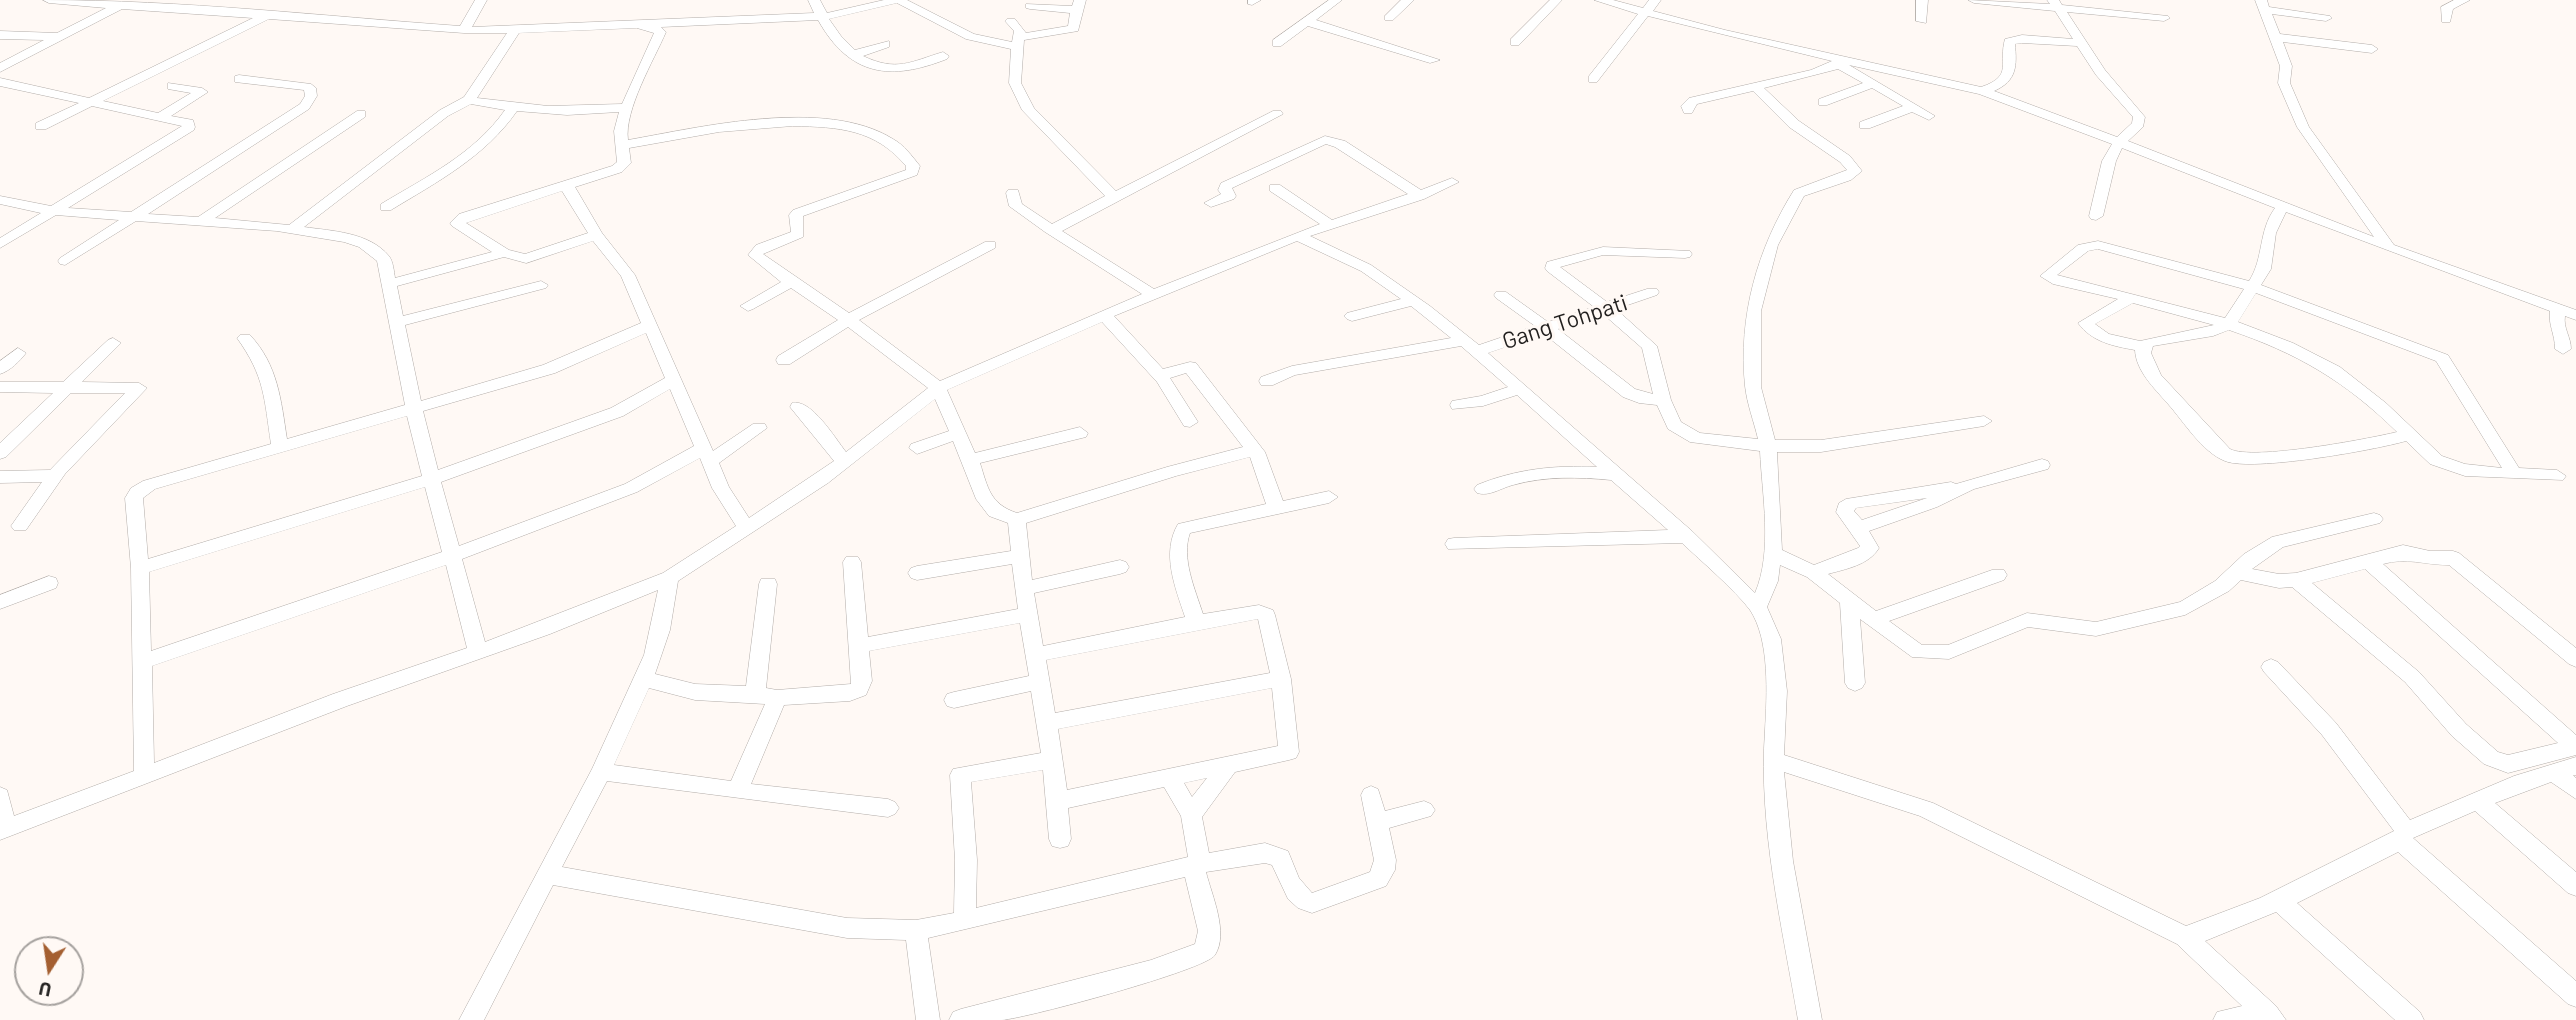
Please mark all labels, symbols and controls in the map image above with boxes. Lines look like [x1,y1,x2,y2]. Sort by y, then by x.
street label: Gang Tohpati [1499,289,1631,355]
north arrow [14,936,84,1006]
text: U [37,978,53,1003]

